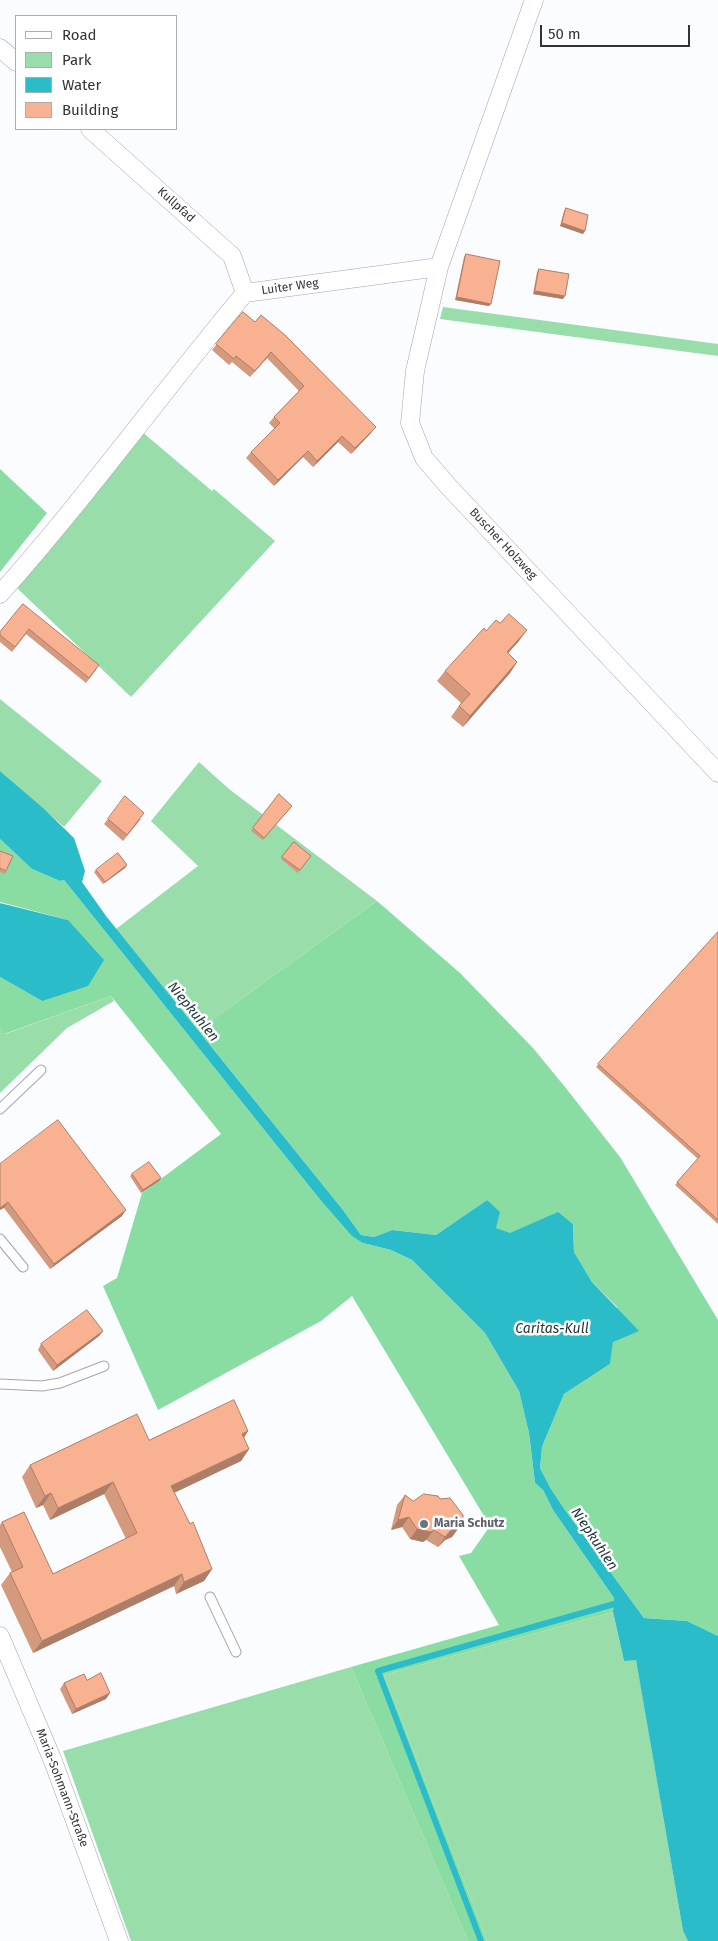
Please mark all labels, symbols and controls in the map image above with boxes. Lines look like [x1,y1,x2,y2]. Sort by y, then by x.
legend [15,15,178,130]
scale bar [543,15,693,47]
text: 50 m [548,25,581,43]
text: Road [62,26,97,44]
text: Park [62,51,92,69]
text: Water [62,76,101,94]
text: Building [62,101,118,119]
street label: Kullpfad [154,184,198,226]
street label: Luiter Weg [261,276,319,298]
street label: Buscher Holzweg [466,505,540,583]
water label: Niepkuhlen [164,979,222,1045]
water label: Caritas-Kull [515,1321,589,1337]
water label: Niepkuhlen [567,1505,621,1573]
place label: Maria Schutz [434,1517,504,1531]
marker: Maria Schutz [418,1518,430,1530]
street label: Maria-Sohmann-Straße [33,1727,91,1849]

